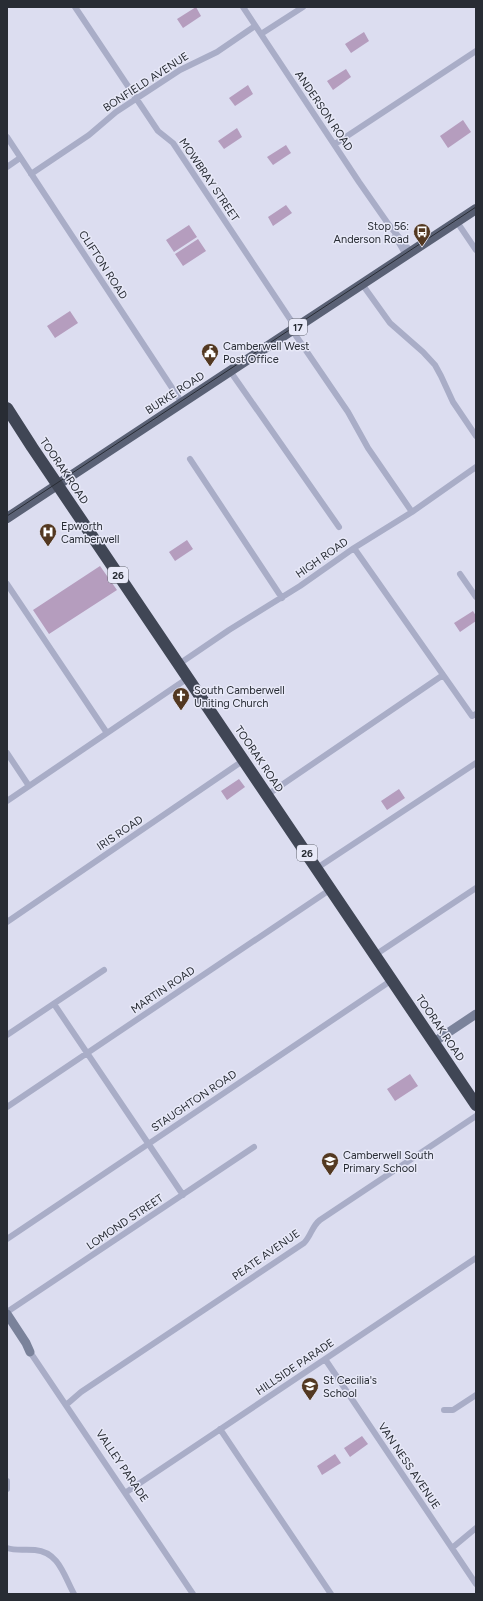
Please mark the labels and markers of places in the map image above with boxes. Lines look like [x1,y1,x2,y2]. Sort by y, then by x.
place label: Stop 56: Anderson Road [334,220,409,246]
bus stop icon: Stop 56: Anderson Road [412,222,432,247]
place label: Camberwell West Post Office [223,340,310,366]
public building icon: Camberwell West Post Office [200,342,220,367]
place label: Epworth Camberwell [61,520,119,546]
hospital icon: Epworth Camberwell [38,522,58,547]
place label: South Camberwell Uniting Church [194,684,285,710]
church icon: South Camberwell Uniting Church [171,686,191,711]
place label: Camberwell South Primary School [343,1149,434,1175]
school or university icon: Camberwell South Primary School [320,1151,340,1176]
place label: St Cecilia's School [323,1374,377,1400]
school or university icon: St Cecilia's School [300,1376,320,1401]

